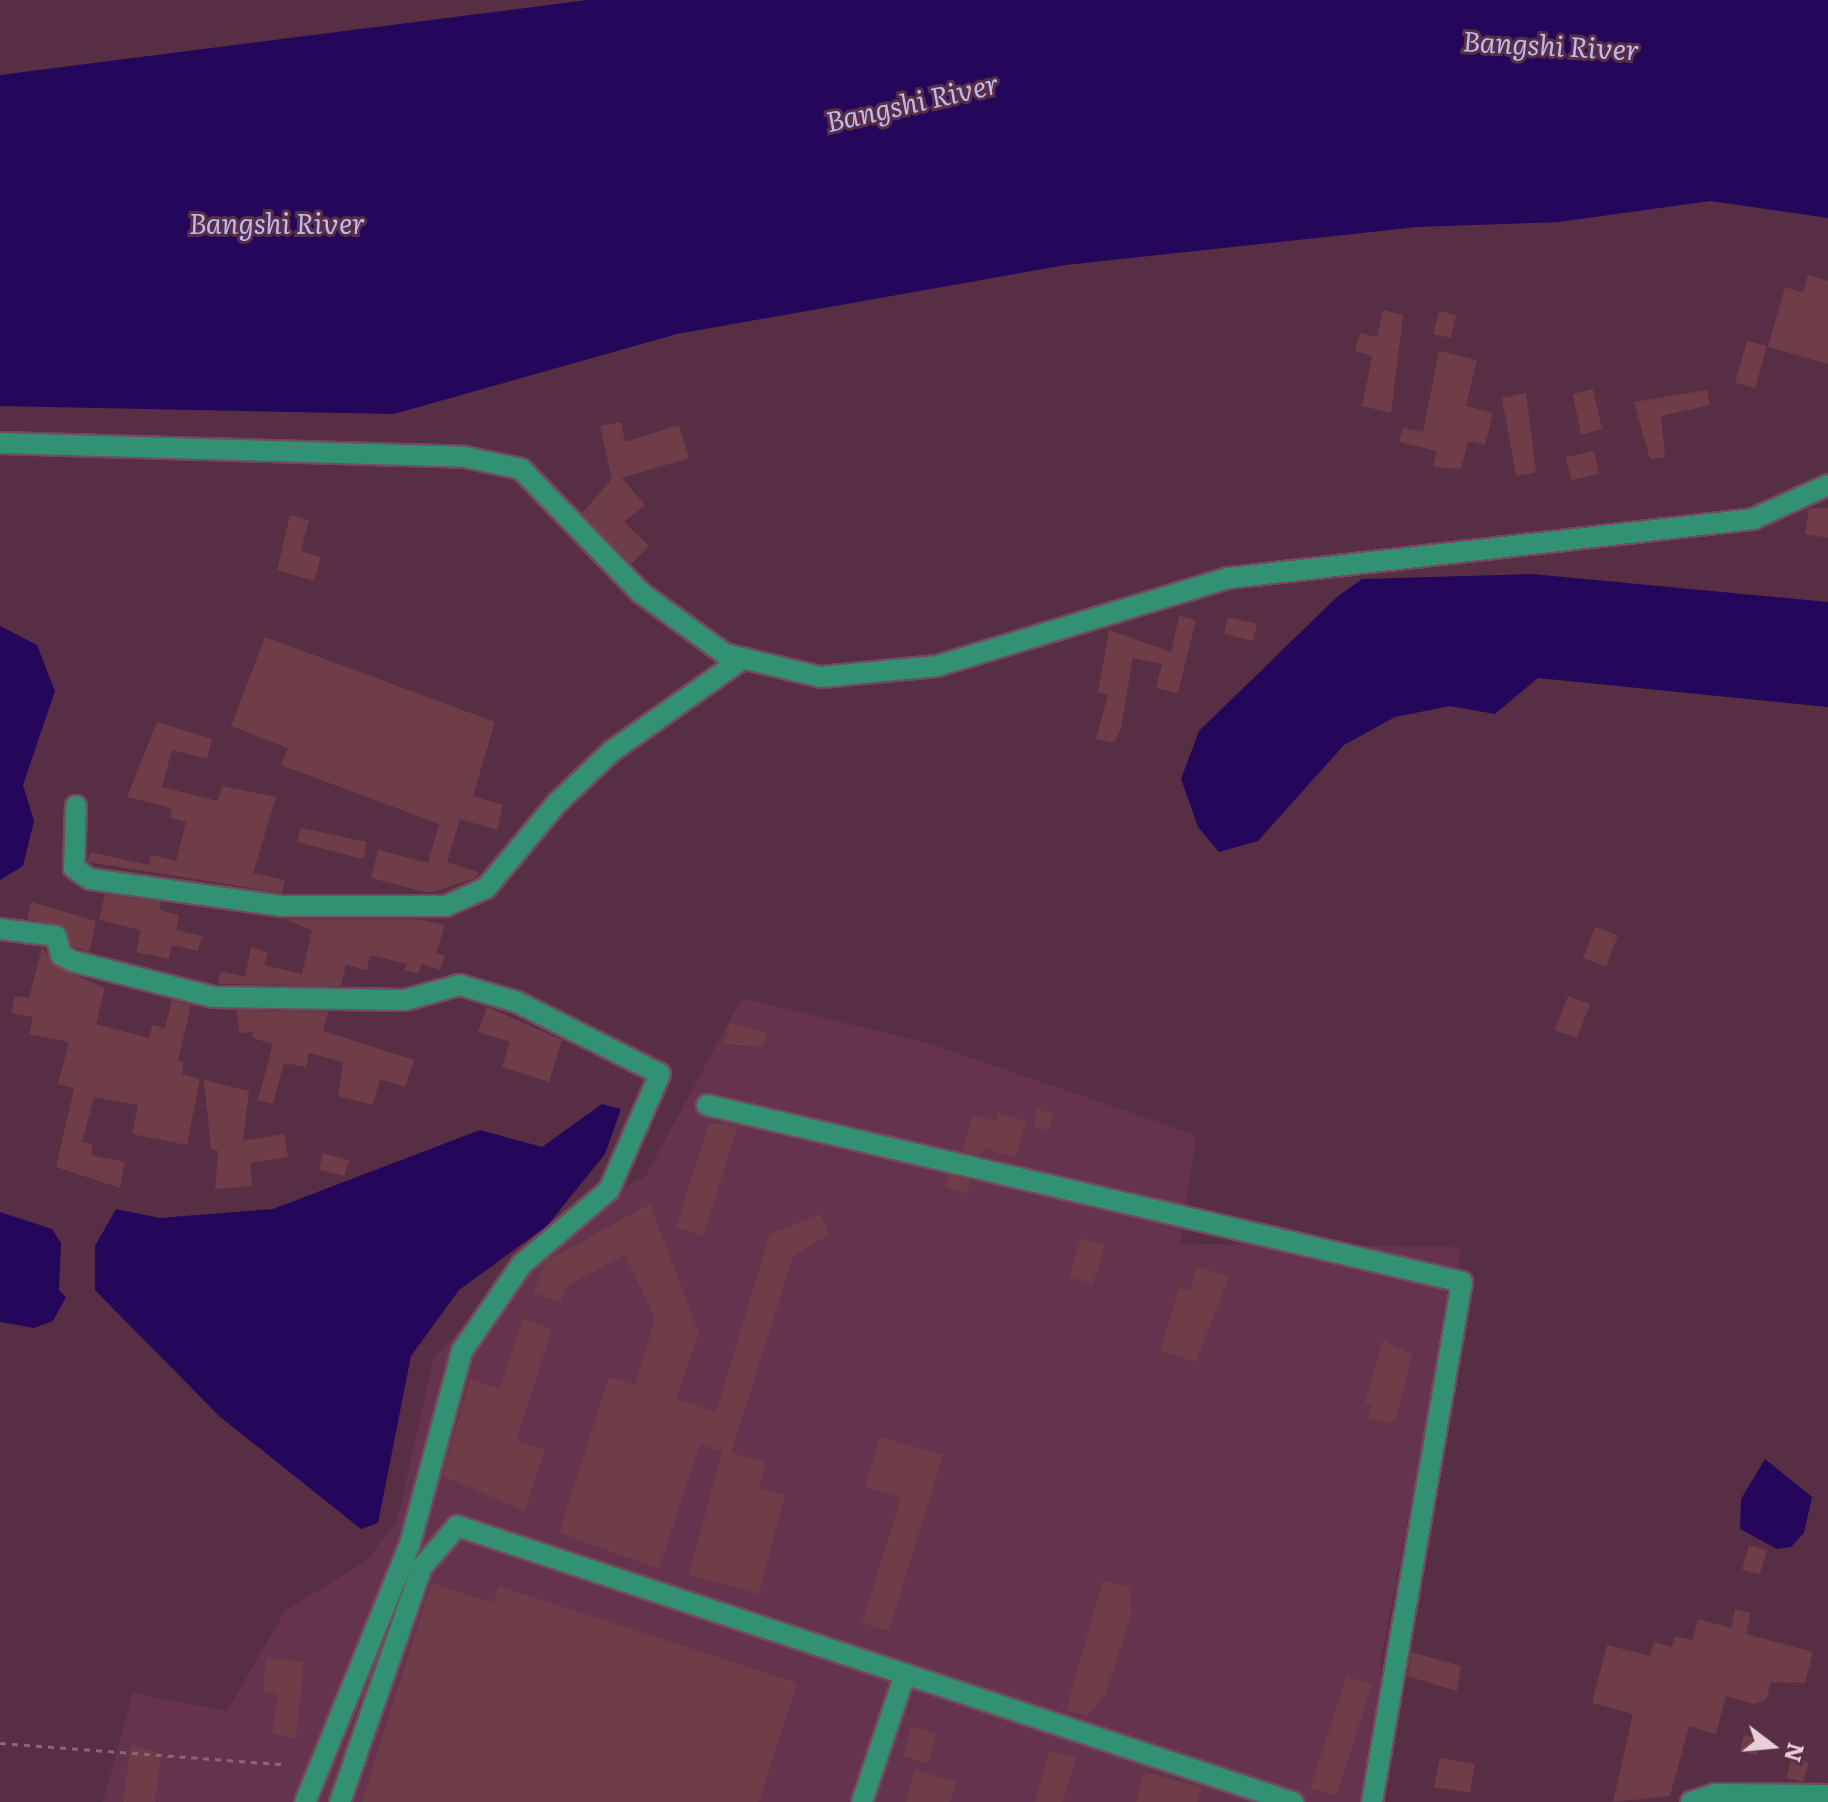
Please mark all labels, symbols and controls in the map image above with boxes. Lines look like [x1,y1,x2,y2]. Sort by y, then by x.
water label: Bangshi River [1462,23,1640,65]
water label: Bangshi River [822,65,1002,137]
water label: Bangshi River [189,205,365,239]
north arrow [1732,1706,1812,1786]
text: N [1777,1739,1814,1766]

